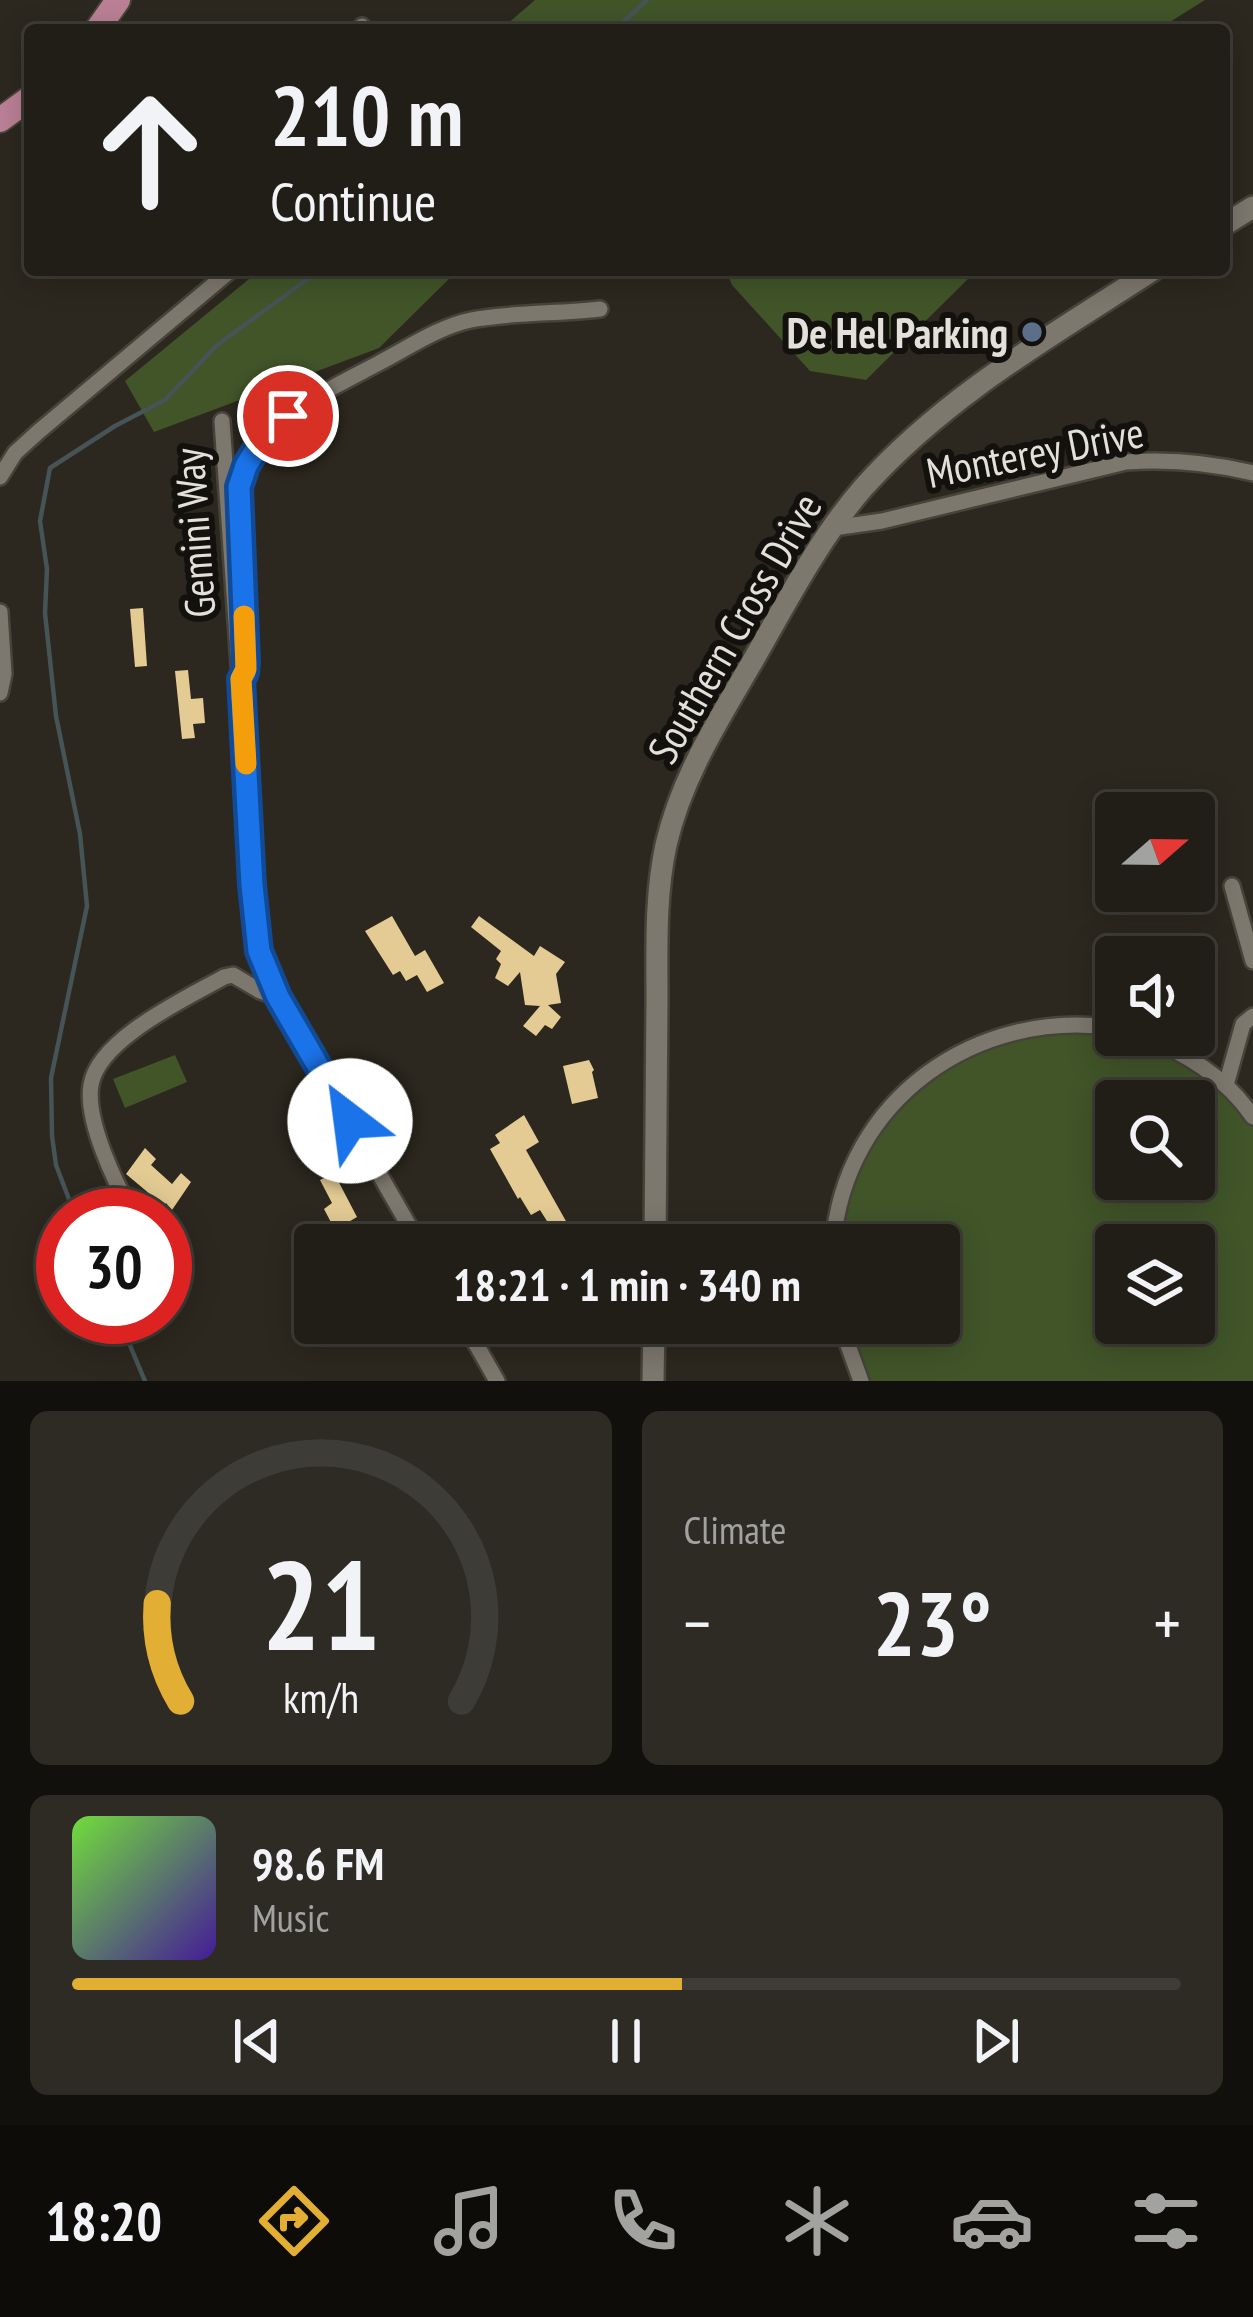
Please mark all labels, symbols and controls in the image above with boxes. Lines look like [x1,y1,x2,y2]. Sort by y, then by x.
text: 210 m [270,60,463,169]
icon: ahead [72,72,228,228]
text: Continue [270,166,436,236]
place label: De Hel Parking [787,305,1008,360]
marker: De Hel Parking [1019,319,1045,345]
pin [237,365,339,467]
icon: arrive [255,383,321,449]
street label: Monterey Drive [922,404,1148,500]
street label: Gemini Way [161,446,227,620]
street label: Southern Cross Drive [635,483,833,773]
north arrow [1095,792,1215,912]
map controls [1095,792,1215,1344]
button: sound [1095,936,1215,1056]
position arrow [287,1058,413,1184]
button: search [1095,1080,1215,1200]
speed limit sign: 30 [36,1188,192,1344]
button: layers [1095,1224,1215,1344]
text: 18:21 · 1 min · 340 m [453,1255,801,1313]
text: Climate [684,1504,786,1555]
text: 21 [261,1523,380,1684]
text: 23° [873,1564,992,1681]
text: − [684,1580,711,1665]
text: + [1154,1580,1181,1665]
text: km/h [283,1669,359,1725]
text: 98.6 FM [252,1834,384,1892]
text: Music [252,1892,329,1943]
icon: previous [224,2008,290,2074]
icon: pause [593,2008,659,2074]
icon: next [963,2008,1029,2074]
icon: directions [252,2179,336,2263]
icon: music [427,2179,511,2263]
icon: phone [601,2179,685,2263]
icon: climate [775,2179,859,2263]
icon: car [950,2179,1034,2263]
icon: filters [1124,2179,1208,2263]
text: 18:20 [45,2186,162,2256]

